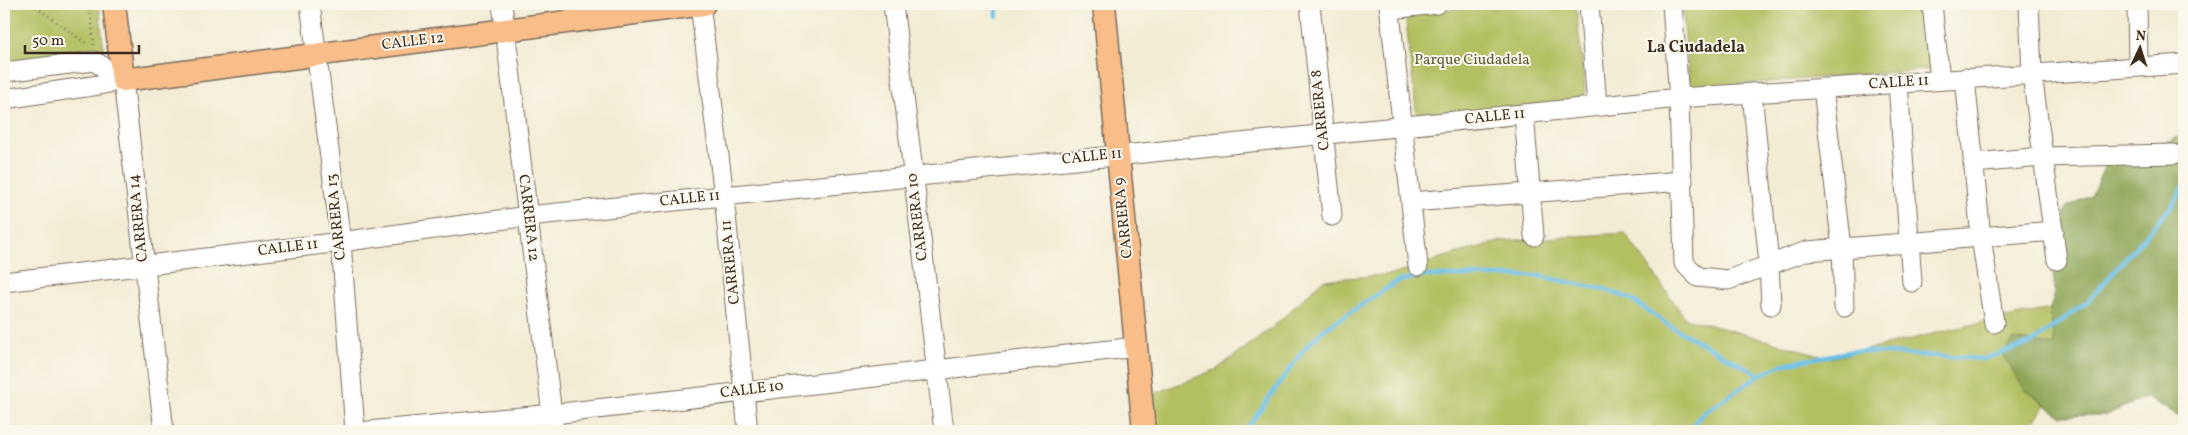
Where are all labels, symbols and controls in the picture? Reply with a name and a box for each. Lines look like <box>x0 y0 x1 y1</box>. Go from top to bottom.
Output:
scale bar <box>25 22 139 54</box>
north arrow <box>2116 22 2166 72</box>
text: N <box>2135 27 2147 46</box>
street label: CALLE 12 <box>381 28 445 56</box>
text: 50 m <box>32 31 64 52</box>
district label: La Ciudadela <box>1647 37 1745 59</box>
park label: Parque Ciudadela <box>1414 50 1530 71</box>
street label: CARRERA 8 <box>1306 69 1336 151</box>
street label: CALLE 11 <box>1868 70 1930 96</box>
street label: CALLE 11 <box>1464 103 1526 131</box>
street label: CALLE 11 <box>1061 143 1123 171</box>
street label: CARRERA 10 <box>902 172 934 262</box>
street label: CARRERA 14 <box>124 173 154 263</box>
street label: CARRERA 13 <box>322 173 352 261</box>
street label: CARRERA 12 <box>512 173 544 263</box>
street label: CARRERA 9 <box>1109 176 1139 259</box>
street label: CALLE 11 <box>659 185 721 213</box>
street label: CARRERA 11 <box>716 219 746 305</box>
street label: CALLE 11 <box>257 234 319 262</box>
street label: CALLE 10 <box>719 376 785 404</box>

